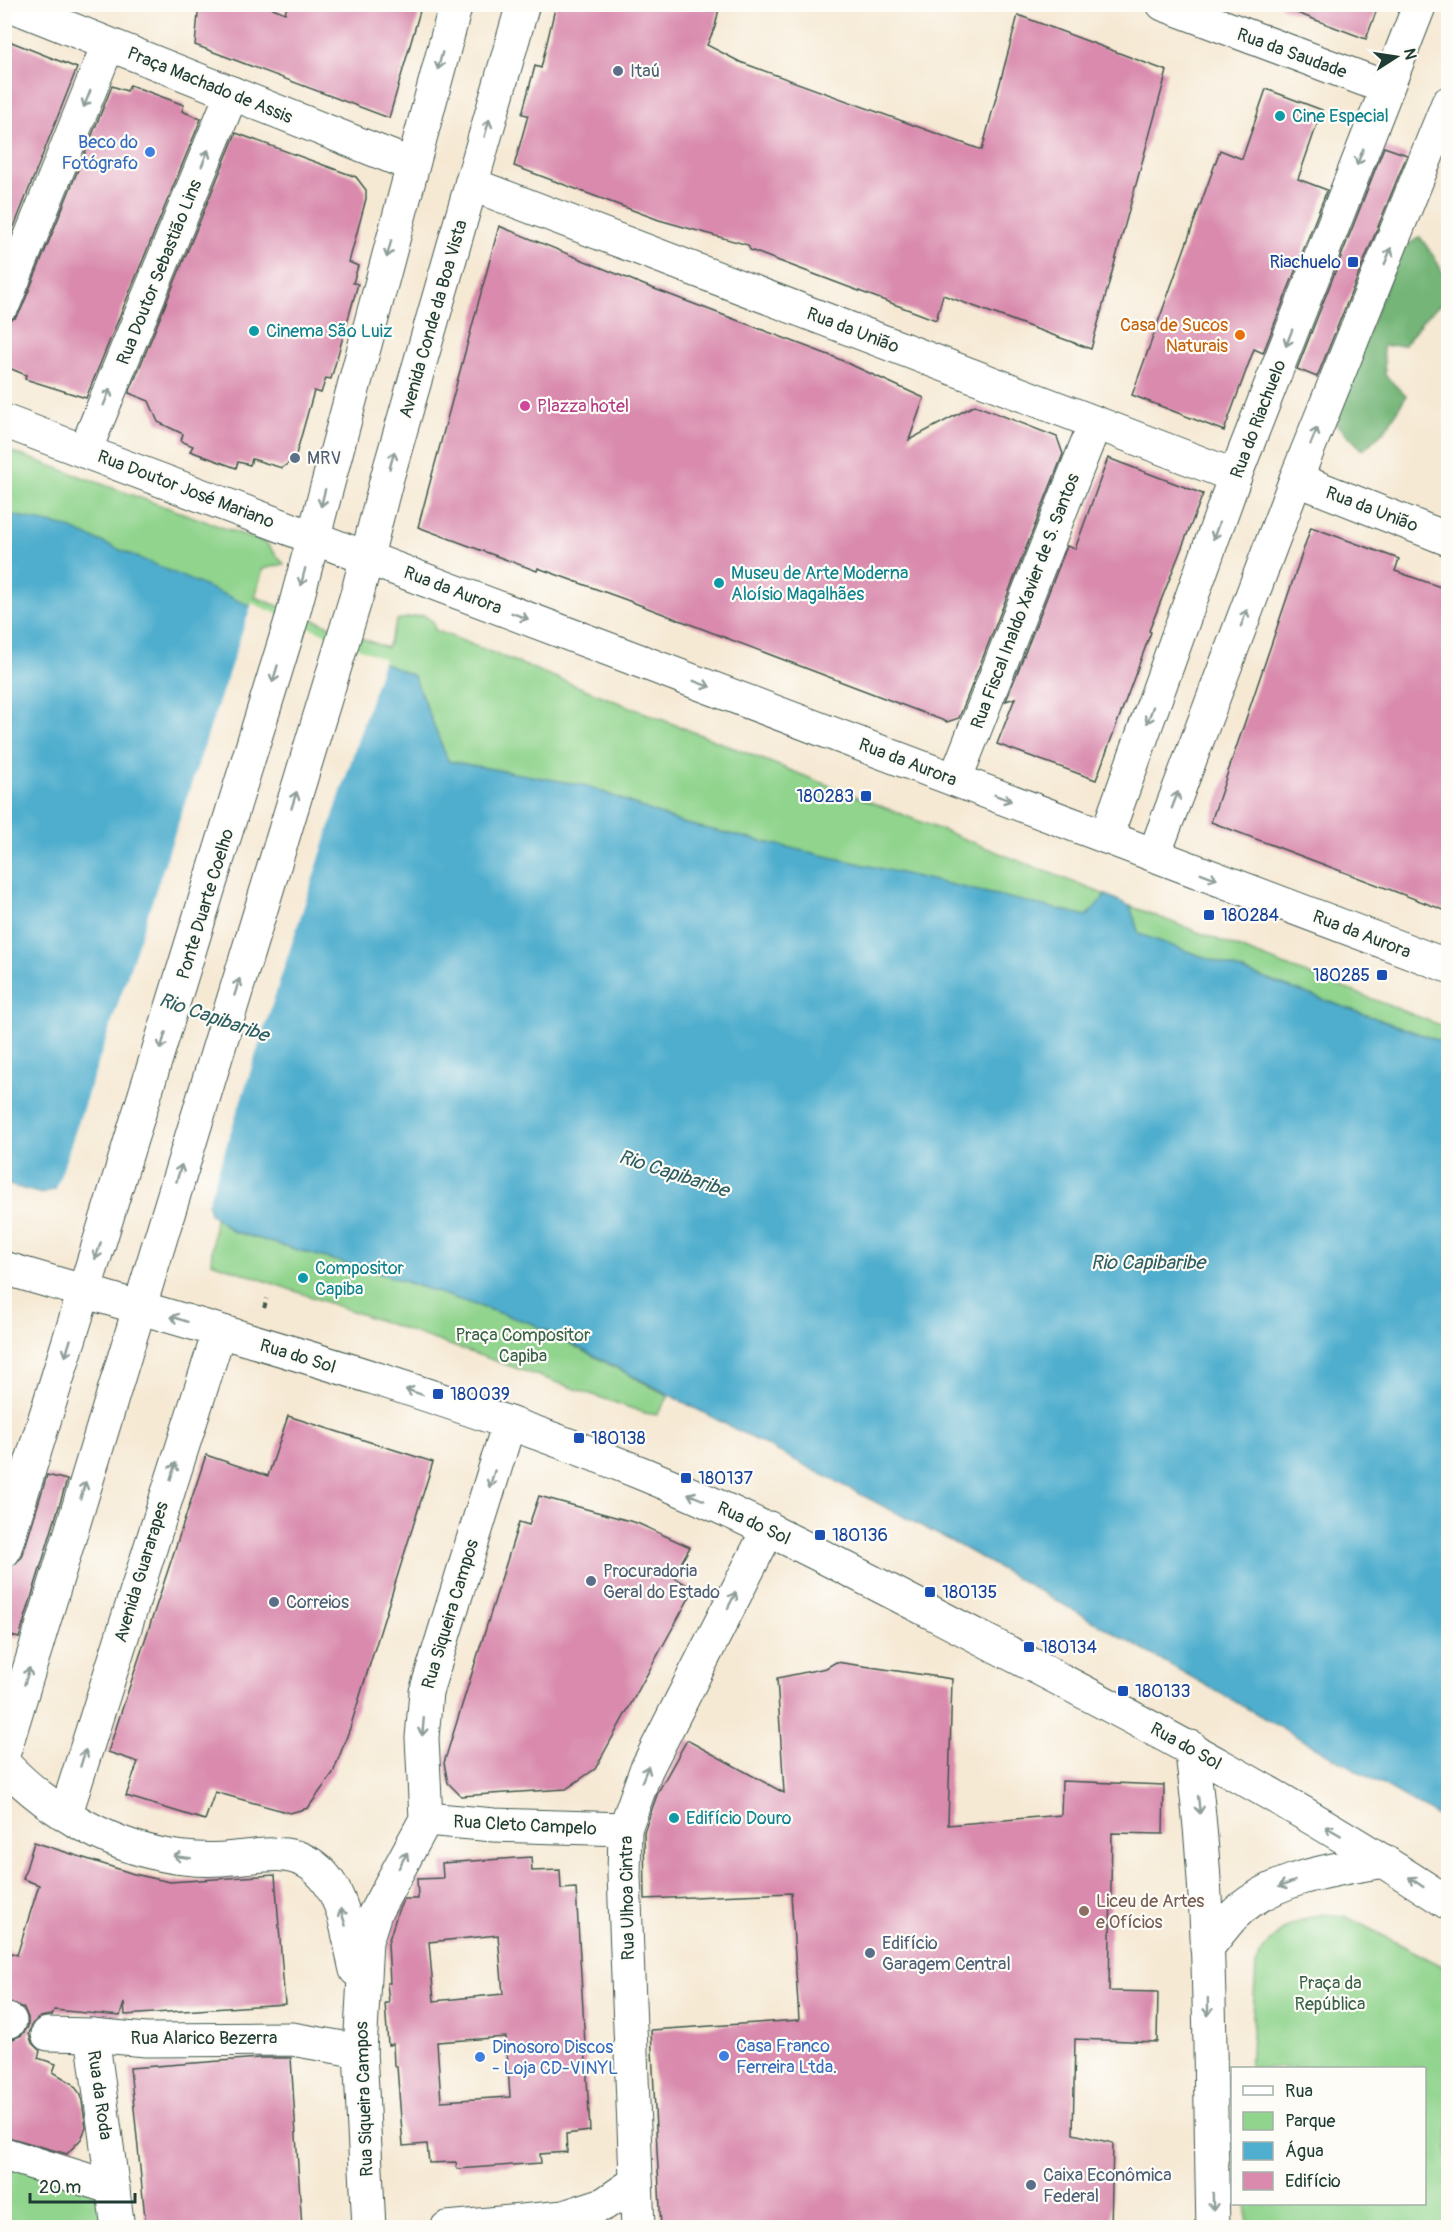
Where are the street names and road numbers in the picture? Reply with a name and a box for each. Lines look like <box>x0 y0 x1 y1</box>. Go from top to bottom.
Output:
street label: Rua da Saudade <box>1234 23 1350 84</box>
street label: Praça Machado de Assis <box>124 42 296 129</box>
street label: Rua Doutor Sebastião Lins <box>112 176 207 368</box>
street label: Avenida Conde da Boa Vista <box>394 217 473 421</box>
street label: Rua da União <box>803 302 903 359</box>
street label: Rua do Riachuelo <box>1225 356 1292 482</box>
street label: Rua Doutor José Mariano <box>94 445 278 534</box>
street label: Rua Fiscal Inaldo Xavier de S. Santos <box>966 470 1085 732</box>
street label: Rua da União <box>1322 481 1422 538</box>
street label: Rua da Aurora <box>400 561 505 620</box>
street label: Rua da Aurora <box>855 733 960 792</box>
street label: Ponte Duarte Coelho <box>172 826 239 982</box>
street label: Rua da Aurora <box>1309 905 1414 964</box>
street label: Rua do Sol <box>257 1334 339 1379</box>
street label: Rua do Sol <box>713 1496 794 1550</box>
street label: Avenida Guararapes <box>109 1499 174 1645</box>
street label: Rua Siqueira Campos <box>417 1536 484 1692</box>
street label: Rua do Sol <box>1146 1717 1226 1775</box>
street label: Rua Cleto Campelo <box>453 1810 598 1841</box>
street label: Rua Ulhoa Cintra <box>615 1836 640 1960</box>
street label: Rua Siqueira Campos <box>350 2021 379 2177</box>
street label: Rua Alarico Bezerra <box>131 2027 277 2050</box>
street label: Rua da Roda <box>82 2049 117 2141</box>

